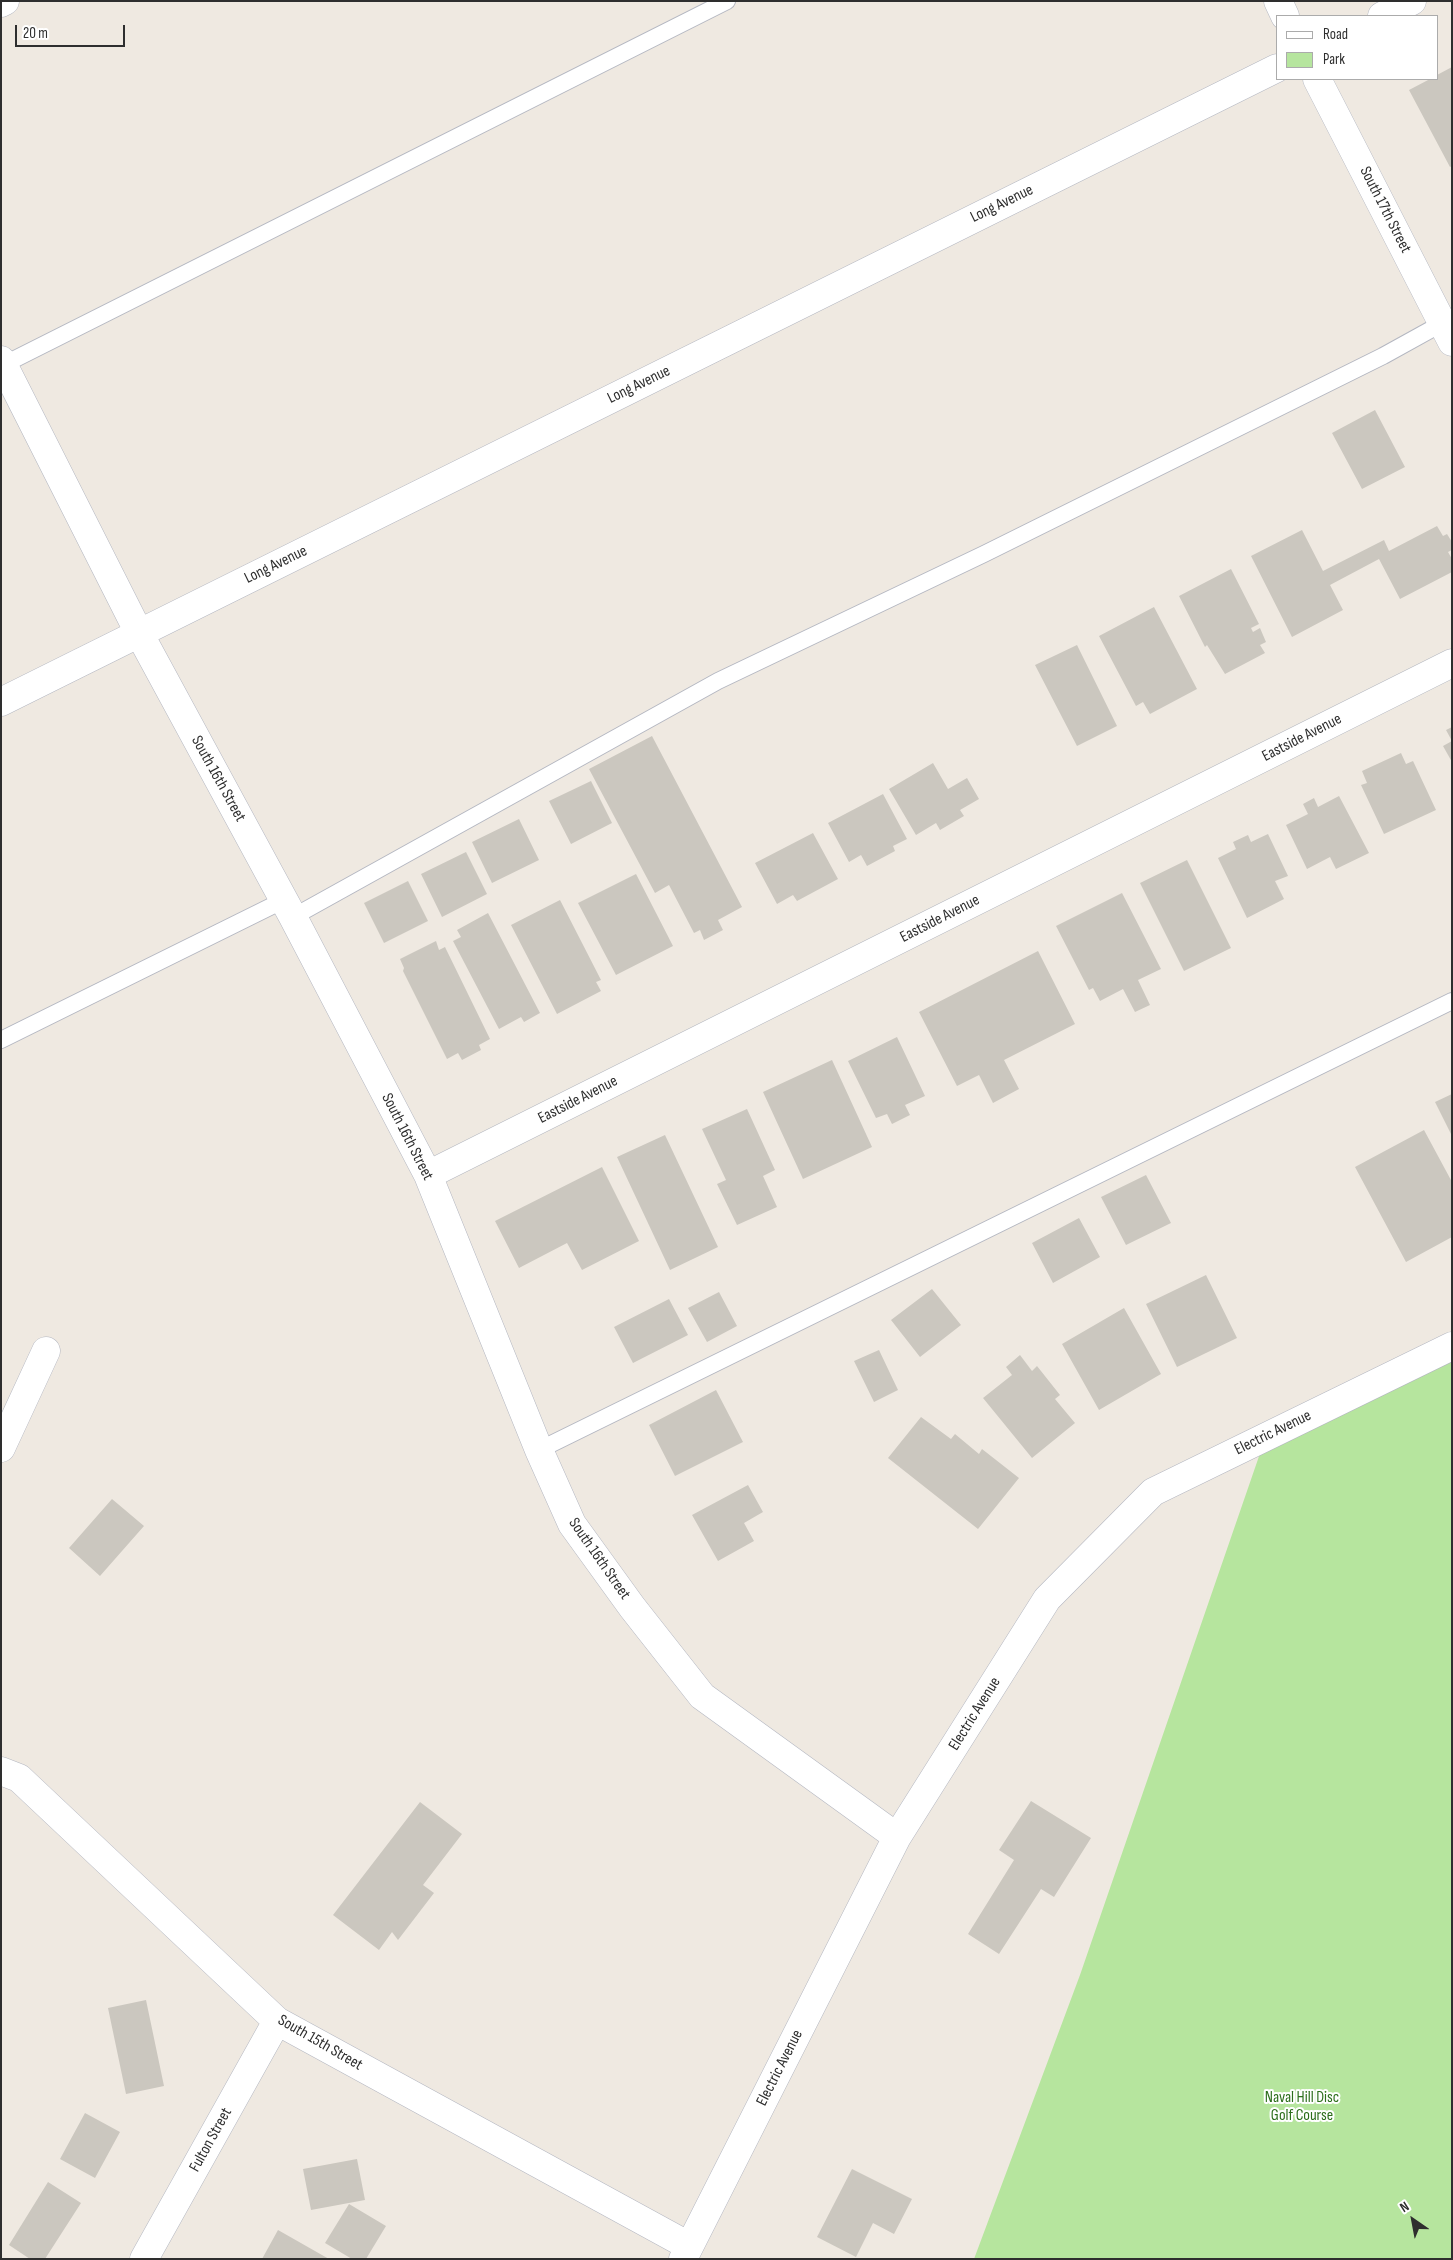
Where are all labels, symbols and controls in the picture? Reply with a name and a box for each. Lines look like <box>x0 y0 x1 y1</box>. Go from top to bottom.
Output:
scale bar <box>18 15 128 47</box>
legend <box>1276 15 1438 80</box>
text: 20 m <box>23 24 48 43</box>
text: Road <box>1323 25 1348 44</box>
text: Park <box>1323 50 1345 69</box>
street label: South 17th Street <box>1355 164 1415 256</box>
street label: Long Avenue <box>968 181 1036 227</box>
street label: Long Avenue <box>605 362 673 408</box>
street label: Long Avenue <box>242 542 310 588</box>
street label: Eastside Avenue <box>1259 710 1345 766</box>
street label: South 16th Street <box>187 733 249 825</box>
street label: Eastside Avenue <box>897 891 983 947</box>
street label: Eastside Avenue <box>535 1072 621 1128</box>
street label: South 16th Street <box>377 1090 437 1184</box>
street label: Electric Avenue <box>1232 1406 1314 1460</box>
street label: South 16th Street <box>564 1515 634 1603</box>
street label: Electric Avenue <box>945 1674 1005 1754</box>
street label: South 15th Street <box>274 2011 366 2075</box>
street label: Electric Avenue <box>753 2027 807 2109</box>
park label: Naval Hill Disc Golf Course <box>1265 2088 1339 2126</box>
street label: Fulton Street <box>186 2105 236 2175</box>
north arrow <box>1388 2195 1438 2245</box>
text: N <box>1397 2198 1412 2216</box>

